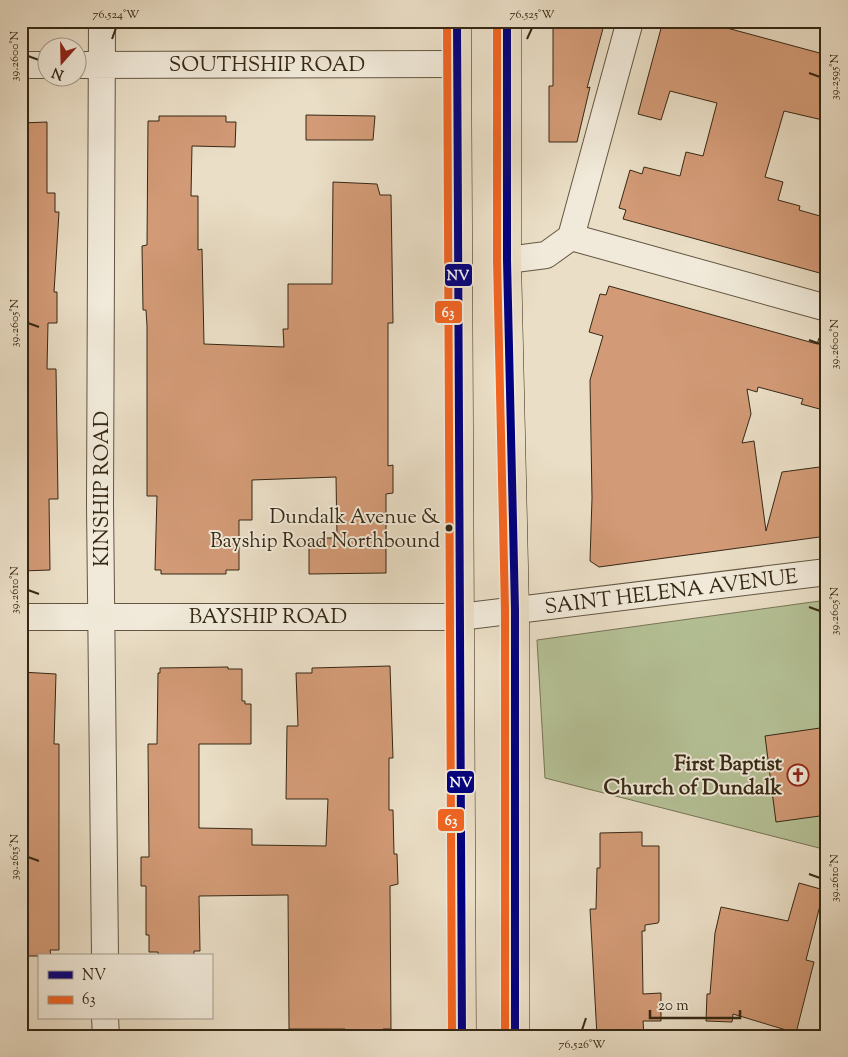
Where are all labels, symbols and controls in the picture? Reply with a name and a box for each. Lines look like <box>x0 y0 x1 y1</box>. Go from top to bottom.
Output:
text: 76.524°W <box>93 6 140 24</box>
text: 76.525°W <box>509 6 555 24</box>
text: 39.2600°N <box>6 30 24 81</box>
north arrow <box>38 38 88 88</box>
street label: SOUTHSHIP ROAD <box>169 51 365 81</box>
text: 39.2595°N <box>826 54 844 100</box>
text: N <box>50 61 67 84</box>
line badge: NV <box>444 263 473 287</box>
text: NV <box>447 267 470 287</box>
text: 39.2605°N <box>6 298 24 347</box>
line badge: 63 <box>434 300 463 324</box>
text: 63 <box>442 304 455 324</box>
text: 39.2600°N <box>826 318 844 369</box>
street label: KINSHIP ROAD <box>88 411 118 567</box>
place label: Dundalk Avenue & Bayship Road Northbound <box>210 504 440 557</box>
marker: Dundalk Avenue & Bayship Road Northbound <box>444 523 454 533</box>
street label: SAINT HELENA AVENUE <box>543 563 800 623</box>
text: 39.2610°N <box>6 566 24 614</box>
text: 39.2605°N <box>826 586 844 635</box>
street label: BAYSHIP ROAD <box>189 603 347 633</box>
place label: First Baptist Church of Dundalk <box>604 750 783 804</box>
church icon: First Baptist Church of Dundalk <box>786 763 810 787</box>
line badge: NV <box>446 770 475 794</box>
text: NV <box>450 774 473 794</box>
line badge: 63 <box>437 808 465 832</box>
text: 63 <box>445 812 458 832</box>
text: 39.2615°N <box>6 834 24 880</box>
text: 39.2610°N <box>826 854 844 902</box>
legend <box>38 954 212 1020</box>
text: NV <box>82 966 106 987</box>
scale bar <box>650 987 740 1019</box>
text: 63 <box>82 990 96 1011</box>
text: 20 m <box>658 996 689 1017</box>
text: 76.526°W <box>559 1036 606 1054</box>

